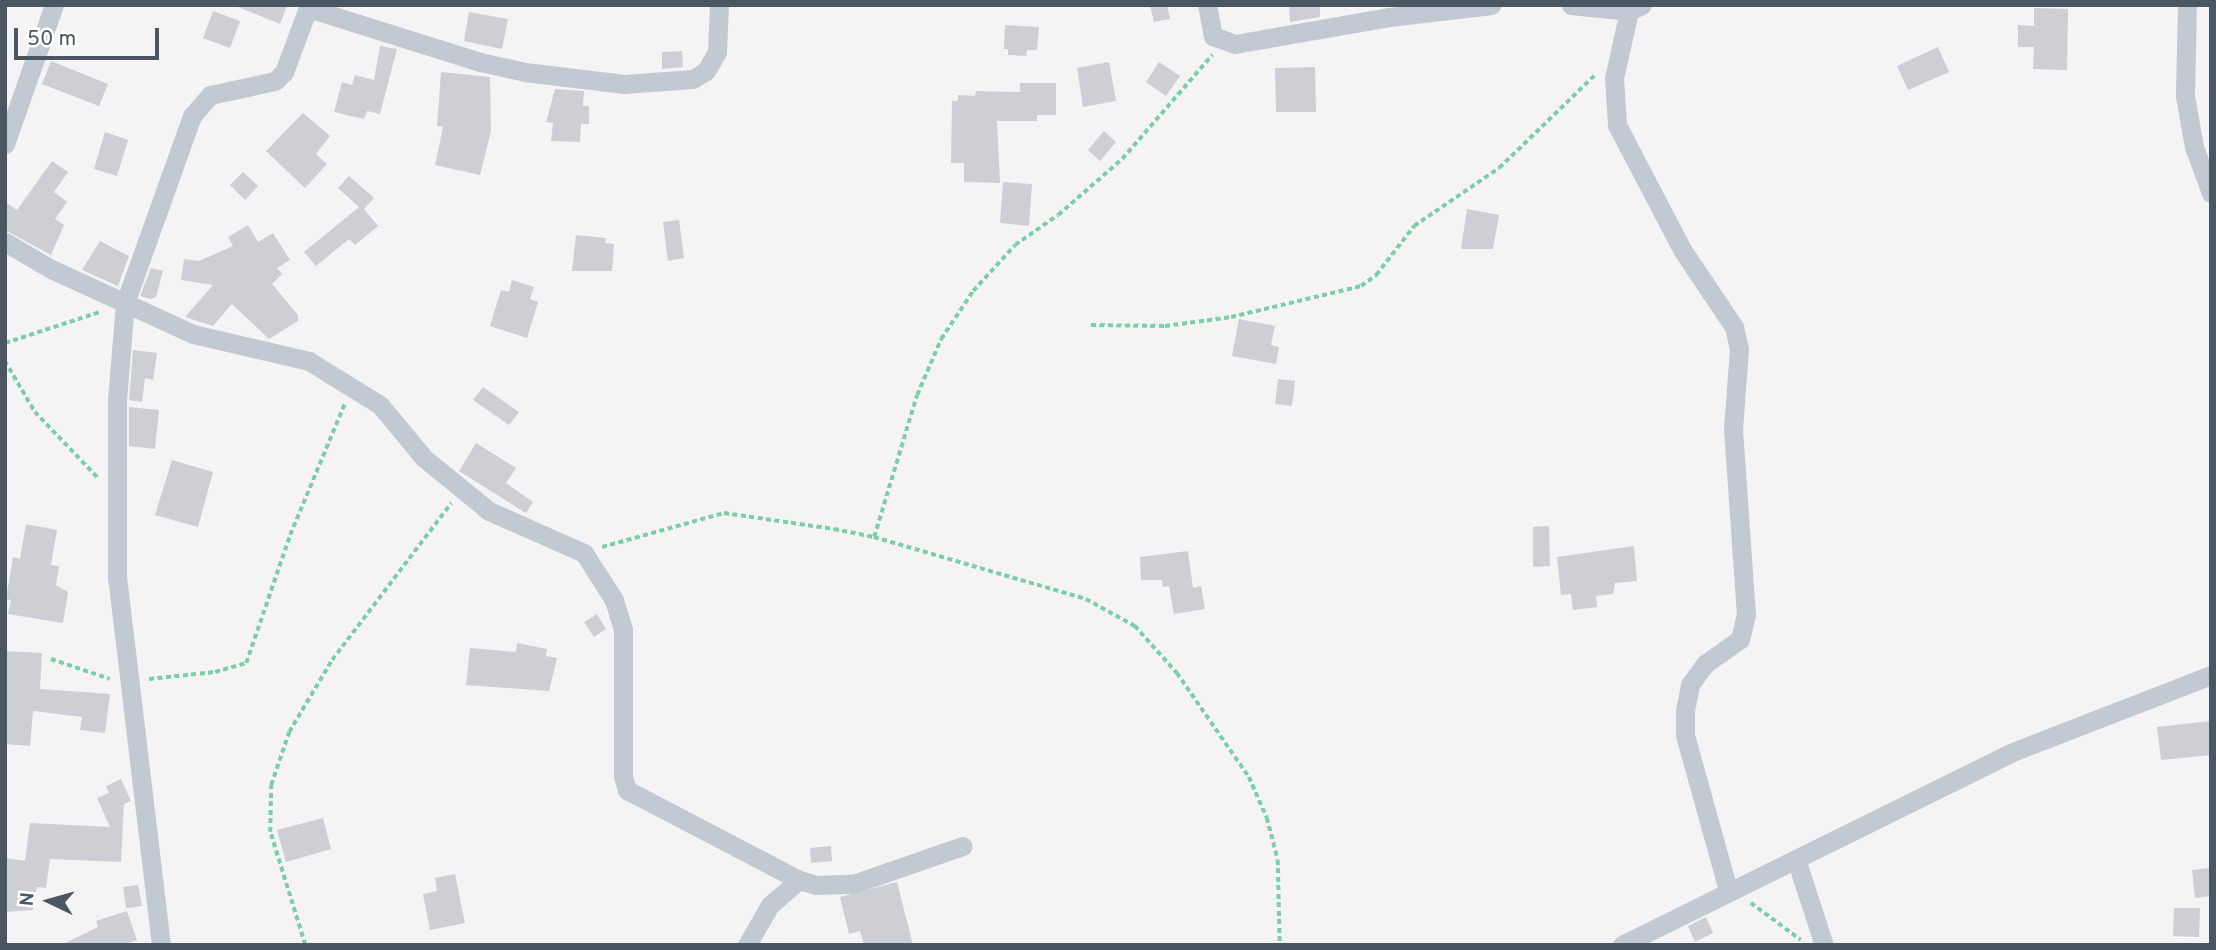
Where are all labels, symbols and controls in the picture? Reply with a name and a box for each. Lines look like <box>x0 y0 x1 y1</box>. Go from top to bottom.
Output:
scale bar <box>18 14 163 58</box>
text: 50 m <box>27 26 76 53</box>
north arrow <box>14 866 84 936</box>
text: N <box>16 891 41 907</box>

